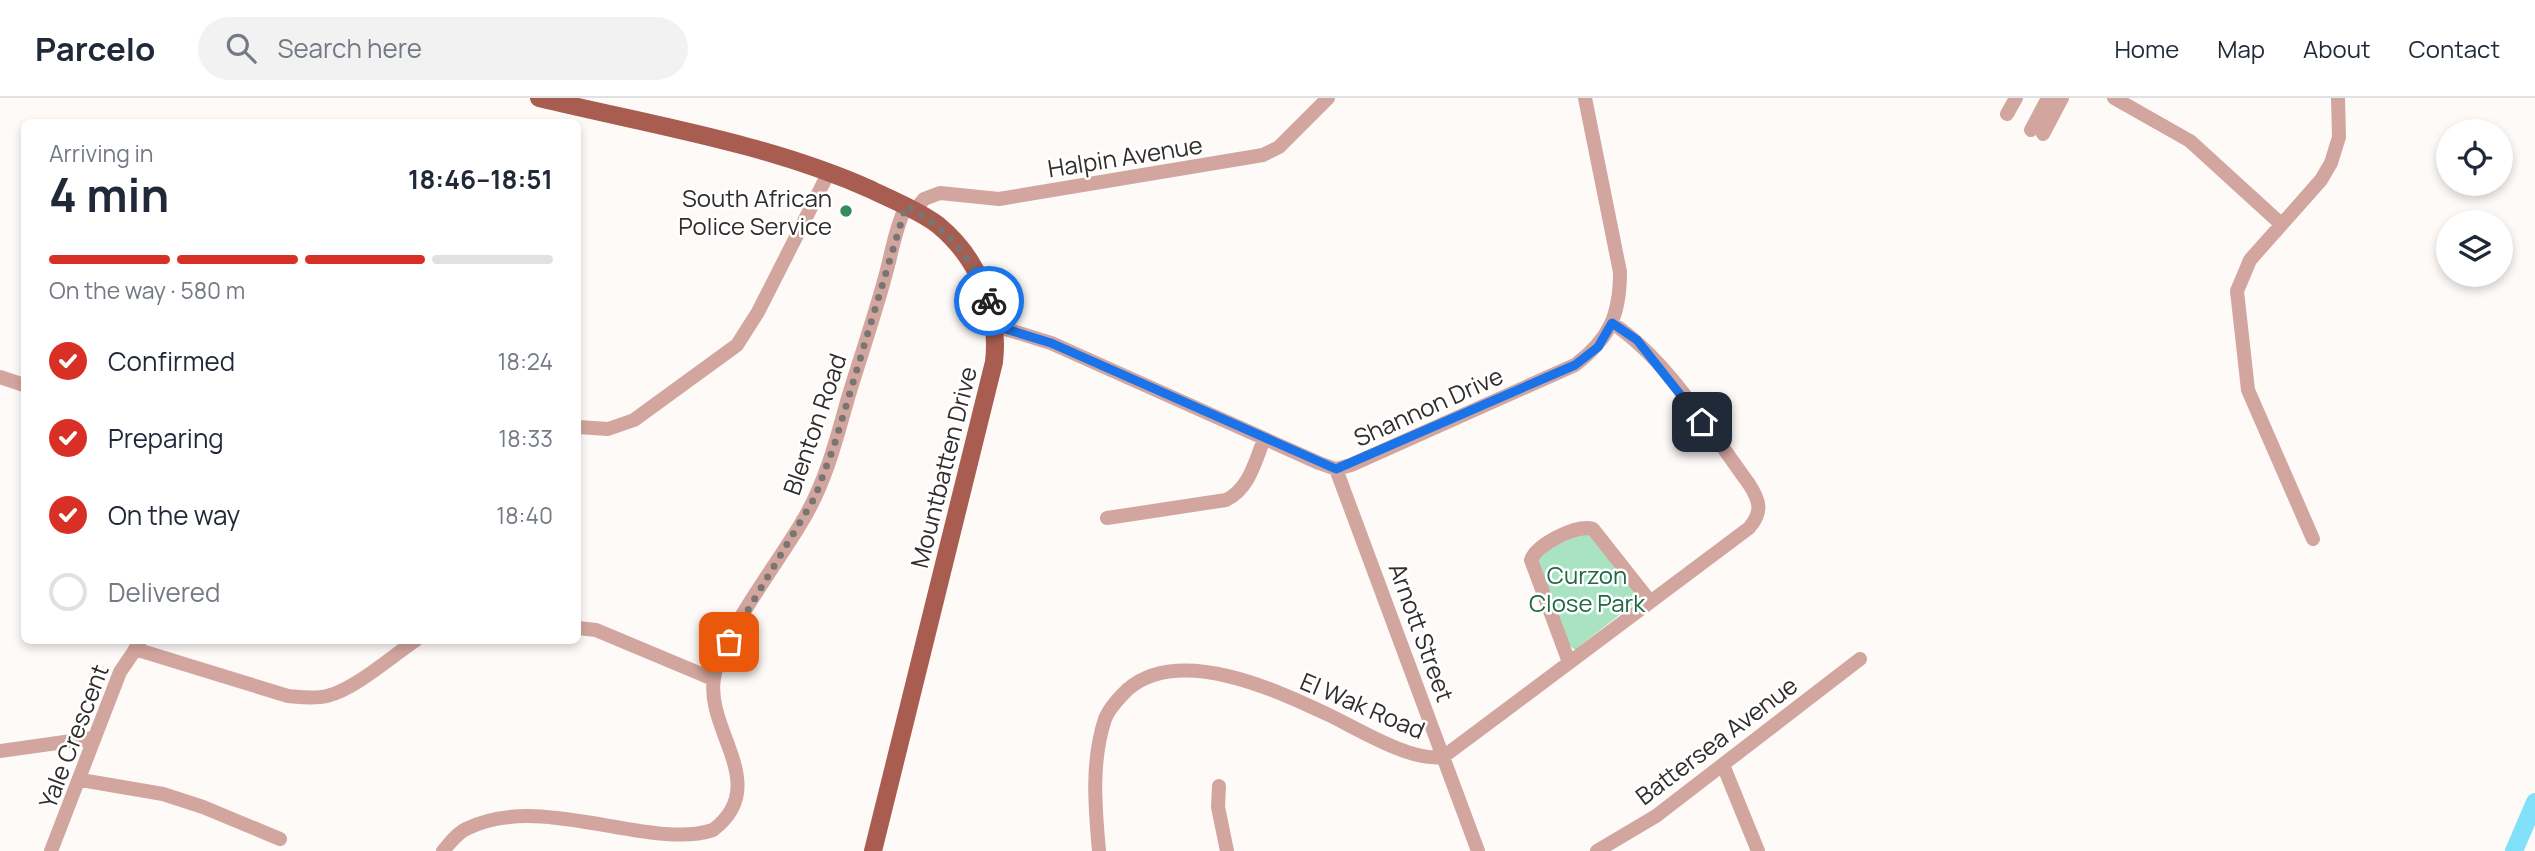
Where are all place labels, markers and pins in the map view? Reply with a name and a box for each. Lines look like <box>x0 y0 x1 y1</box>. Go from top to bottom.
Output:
place label: South African Police Service <box>678 181 832 242</box>
marker: South African Police Service <box>838 203 854 219</box>
pin <box>1672 392 1732 452</box>
pin <box>699 612 759 672</box>

